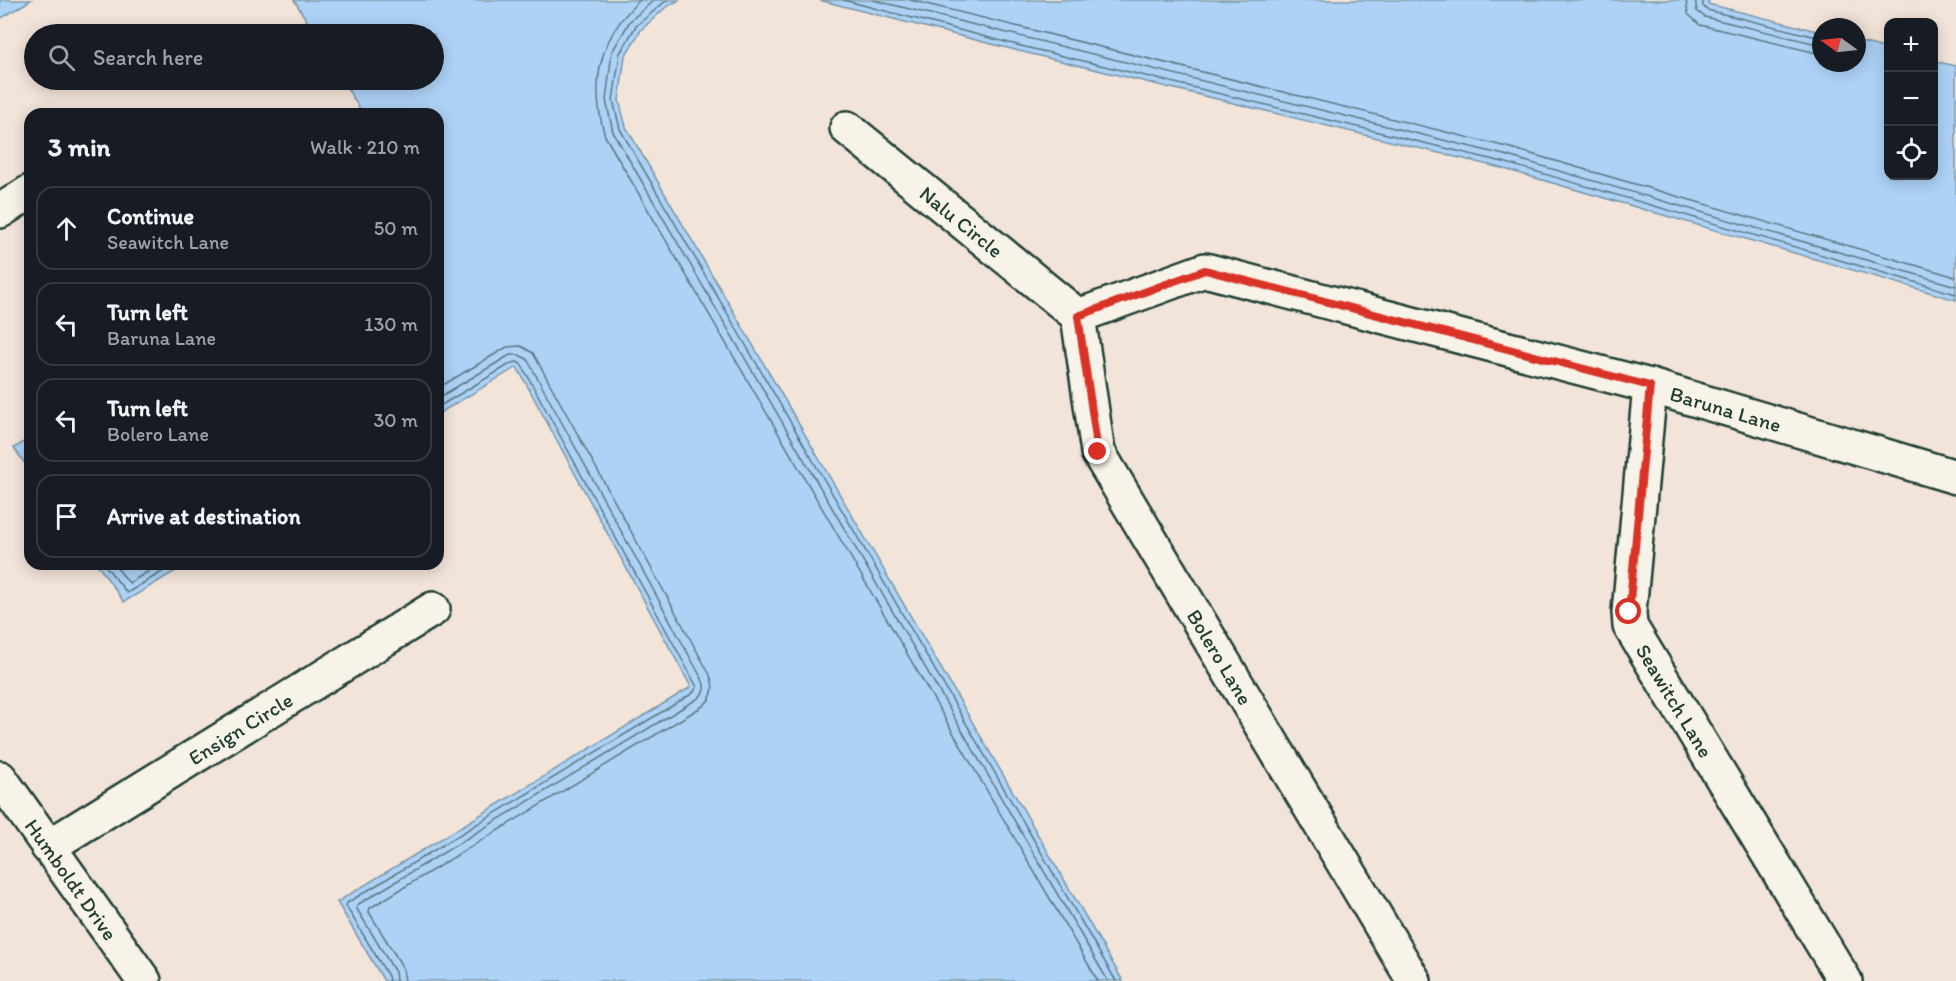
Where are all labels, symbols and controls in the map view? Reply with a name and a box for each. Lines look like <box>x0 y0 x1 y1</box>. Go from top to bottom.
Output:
north arrow <box>1812 18 1866 72</box>
map controls <box>1884 18 1938 180</box>
button: + <box>1884 18 1938 72</box>
search box <box>24 24 444 90</box>
icon: search <box>45 41 78 74</box>
text: Search here <box>93 44 203 71</box>
button: − <box>1884 72 1938 126</box>
button: locate <box>1884 126 1938 180</box>
text: 3 min <box>48 131 110 163</box>
text: Walk · 210 m <box>310 135 420 159</box>
street label: Nalu Circle <box>915 180 1008 263</box>
text: Continue <box>107 203 194 230</box>
icon: ahead <box>50 212 83 245</box>
text: 50 m <box>374 216 418 240</box>
text: Seawitch Lane <box>107 230 229 254</box>
text: Turn left <box>107 299 188 326</box>
icon: left <box>50 308 83 341</box>
text: 130 m <box>364 312 418 336</box>
text: Baruna Lane <box>107 326 216 350</box>
street label: Baruna Lane <box>1667 380 1784 437</box>
text: Turn left <box>107 395 188 422</box>
icon: left <box>50 404 83 437</box>
text: 30 m <box>373 408 418 432</box>
text: Bolero Lane <box>107 422 209 446</box>
route end <box>1084 438 1110 464</box>
icon: arrive <box>50 500 83 533</box>
text: Arrive at destination <box>107 503 301 530</box>
route start <box>1615 598 1641 624</box>
street label: Bolero Lane <box>1182 604 1259 709</box>
street label: Seawitch Lane <box>1631 639 1719 762</box>
street label: Ensign Circle <box>183 686 297 770</box>
street label: Humboldt Drive <box>20 814 123 945</box>

